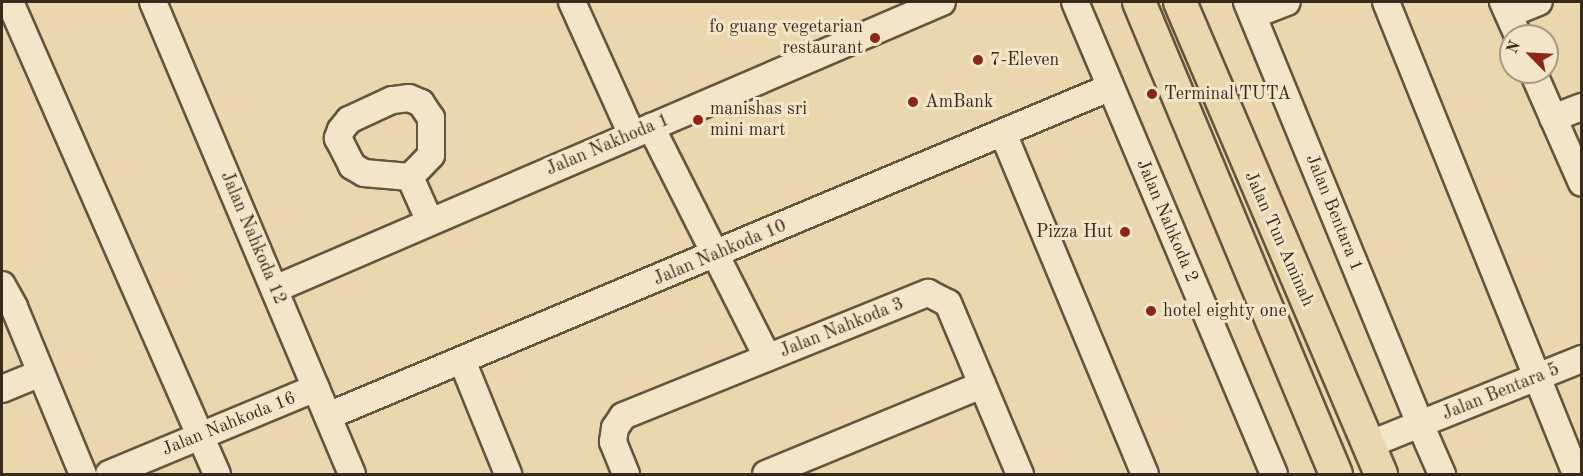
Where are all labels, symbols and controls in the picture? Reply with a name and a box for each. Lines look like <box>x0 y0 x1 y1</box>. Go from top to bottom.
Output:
place label: fo guang vegetarian restaurant <box>709 17 863 60</box>
north arrow <box>1499 24 1559 84</box>
marker: fo guang vegetarian restaurant <box>868 31 882 45</box>
text: N <box>1505 39 1524 56</box>
place label: 7-Eleven <box>990 49 1059 71</box>
marker: 7-Eleven <box>971 53 985 67</box>
place label: Terminal TUTA <box>1164 83 1291 105</box>
marker: Terminal TUTA <box>1145 87 1159 101</box>
place label: AmBank <box>925 91 993 113</box>
marker: AmBank <box>906 95 920 109</box>
place label: manishas sri mini mart <box>710 99 807 142</box>
street label: Jalan Nakhoda 1 <box>543 109 673 181</box>
marker: manishas sri mini mart <box>691 113 705 127</box>
street label: Jalan Bentara 1 <box>1301 151 1367 275</box>
street label: Jalan Nahkoda 2 <box>1131 156 1203 286</box>
street label: Jalan Nahkoda 12 <box>215 168 291 308</box>
street label: Jalan Tun Aminah <box>1240 168 1318 310</box>
street label: Jalan Nahkoda 10 <box>650 215 790 291</box>
place label: Pizza Hut <box>1036 221 1113 243</box>
marker: Pizza Hut <box>1118 225 1132 239</box>
street label: Jalan Nahkoda 3 <box>777 293 907 363</box>
place label: hotel eighty one <box>1163 300 1287 322</box>
marker: hotel eighty one <box>1144 304 1158 318</box>
street label: Jalan Bentara 5 <box>1439 359 1563 425</box>
street label: Jalan Nahkoda 16 <box>159 387 299 461</box>

